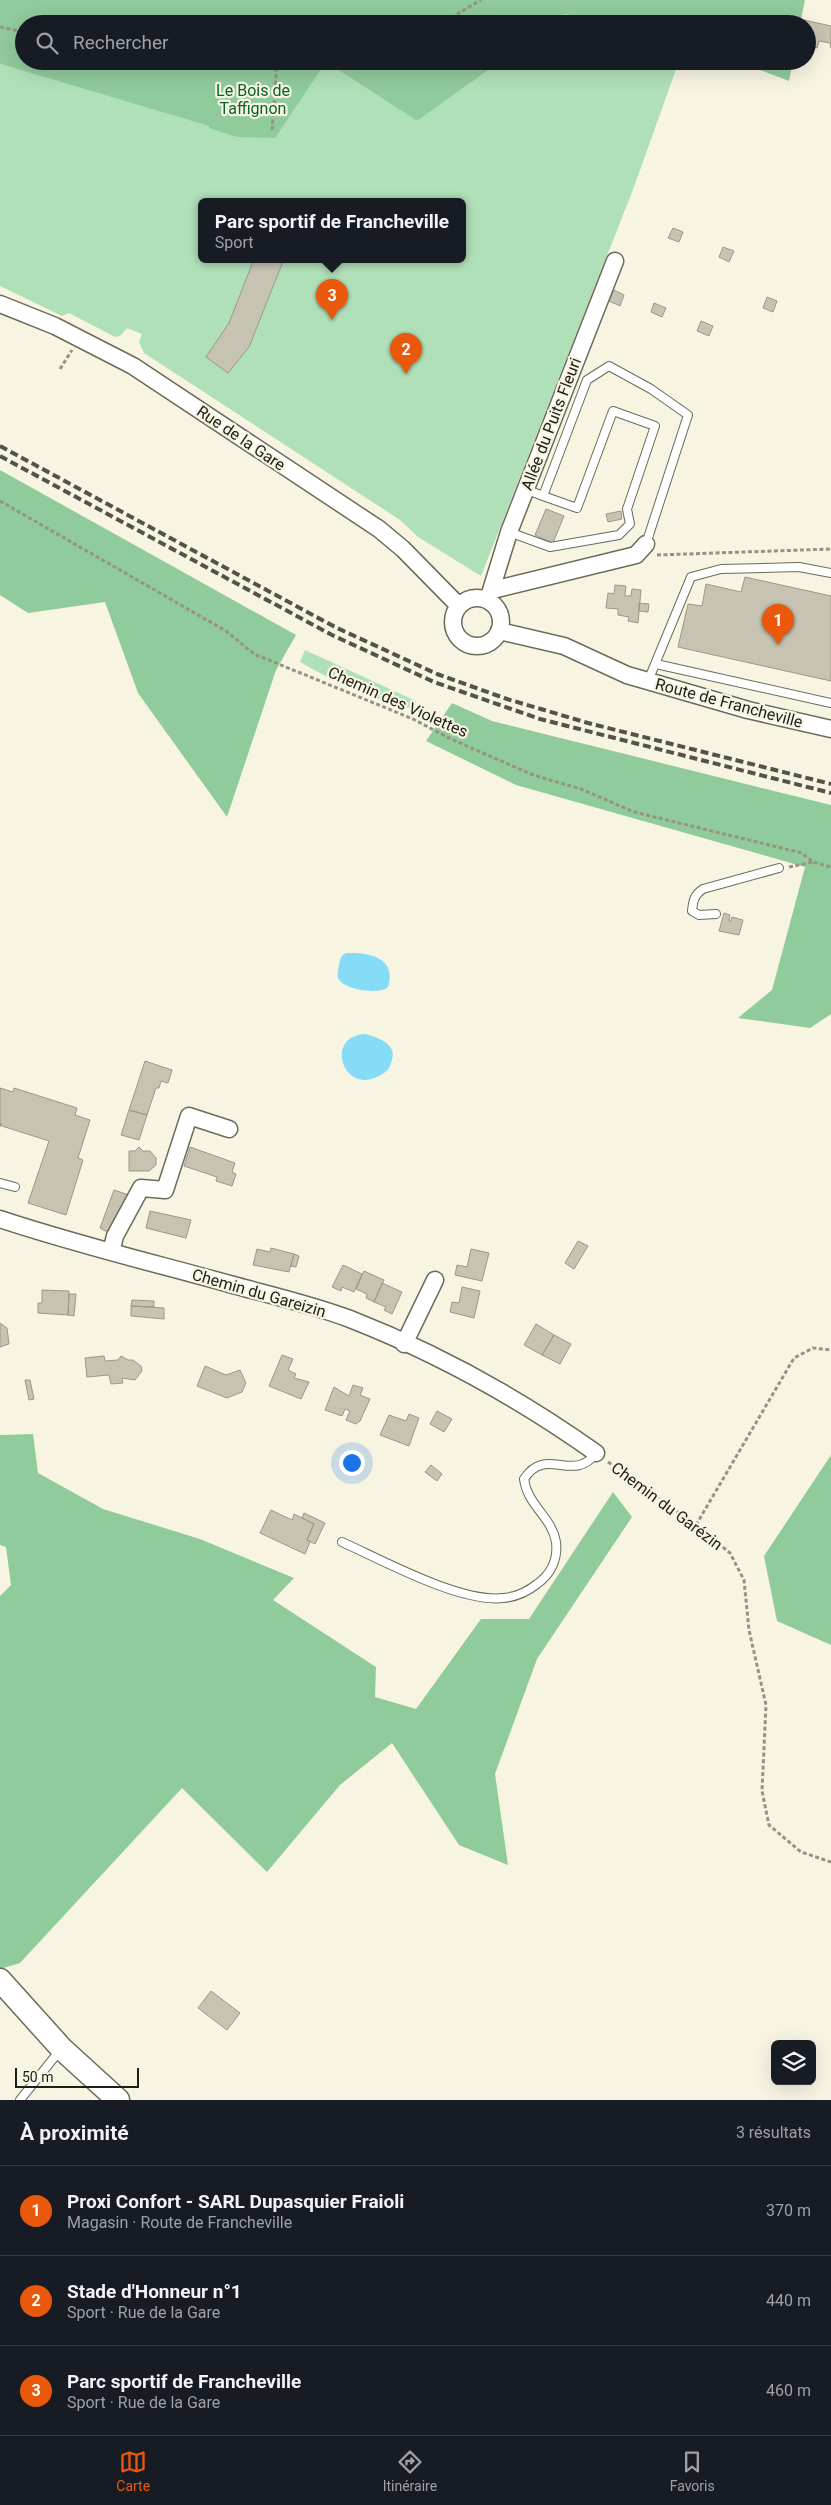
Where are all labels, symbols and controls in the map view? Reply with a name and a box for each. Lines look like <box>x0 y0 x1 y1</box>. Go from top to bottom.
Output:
search box <box>15 15 816 70</box>
icon: search <box>33 29 61 57</box>
text: Rechercher <box>73 31 168 54</box>
park label: Le Bois de Taffignon <box>216 81 290 118</box>
popup <box>198 198 466 263</box>
text: Parc sportif de Francheville <box>215 210 449 233</box>
text: Sport <box>215 233 254 252</box>
pin: 3 <box>316 279 348 320</box>
pin: 2 <box>390 333 422 374</box>
street label: Allée du Puits Fleuri <box>517 355 585 493</box>
street label: Rue de la Gare <box>193 401 289 475</box>
pin: 1 <box>762 604 794 645</box>
street label: Chemin des Violettes <box>325 663 471 741</box>
street label: Route de Francheville <box>653 674 805 732</box>
street label: Chemin du Gareizin <box>190 1265 328 1321</box>
your location <box>339 1450 365 1476</box>
street label: Chemin du Garézin <box>608 1458 726 1554</box>
map controls <box>771 2040 816 2085</box>
button: layers <box>771 2040 816 2085</box>
scale bar <box>15 2065 139 2088</box>
text: 50 m <box>22 2069 54 2085</box>
text: À proximité <box>20 2121 129 2145</box>
text: 3 résultats <box>736 2123 811 2142</box>
text: Proxi Confort - SARL Dupasquier Fraioli <box>67 2190 404 2213</box>
text: 1 <box>31 2201 41 2220</box>
text: 370 m <box>766 2201 811 2220</box>
text: Magasin · Route de Francheville <box>67 2213 292 2232</box>
text: Stade d'Honneur n°1 <box>67 2280 242 2303</box>
text: 2 <box>31 2291 41 2310</box>
text: 440 m <box>766 2291 811 2310</box>
text: Sport · Rue de la Gare <box>67 2303 220 2322</box>
text: Parc sportif de Francheville <box>67 2370 301 2393</box>
text: 3 <box>31 2381 41 2400</box>
text: 460 m <box>766 2381 811 2400</box>
text: Sport · Rue de la Gare <box>67 2393 220 2412</box>
tab: Carte <box>116 2448 150 2494</box>
tab: Itinéraire <box>383 2448 437 2494</box>
tab: Favoris <box>670 2448 715 2494</box>

